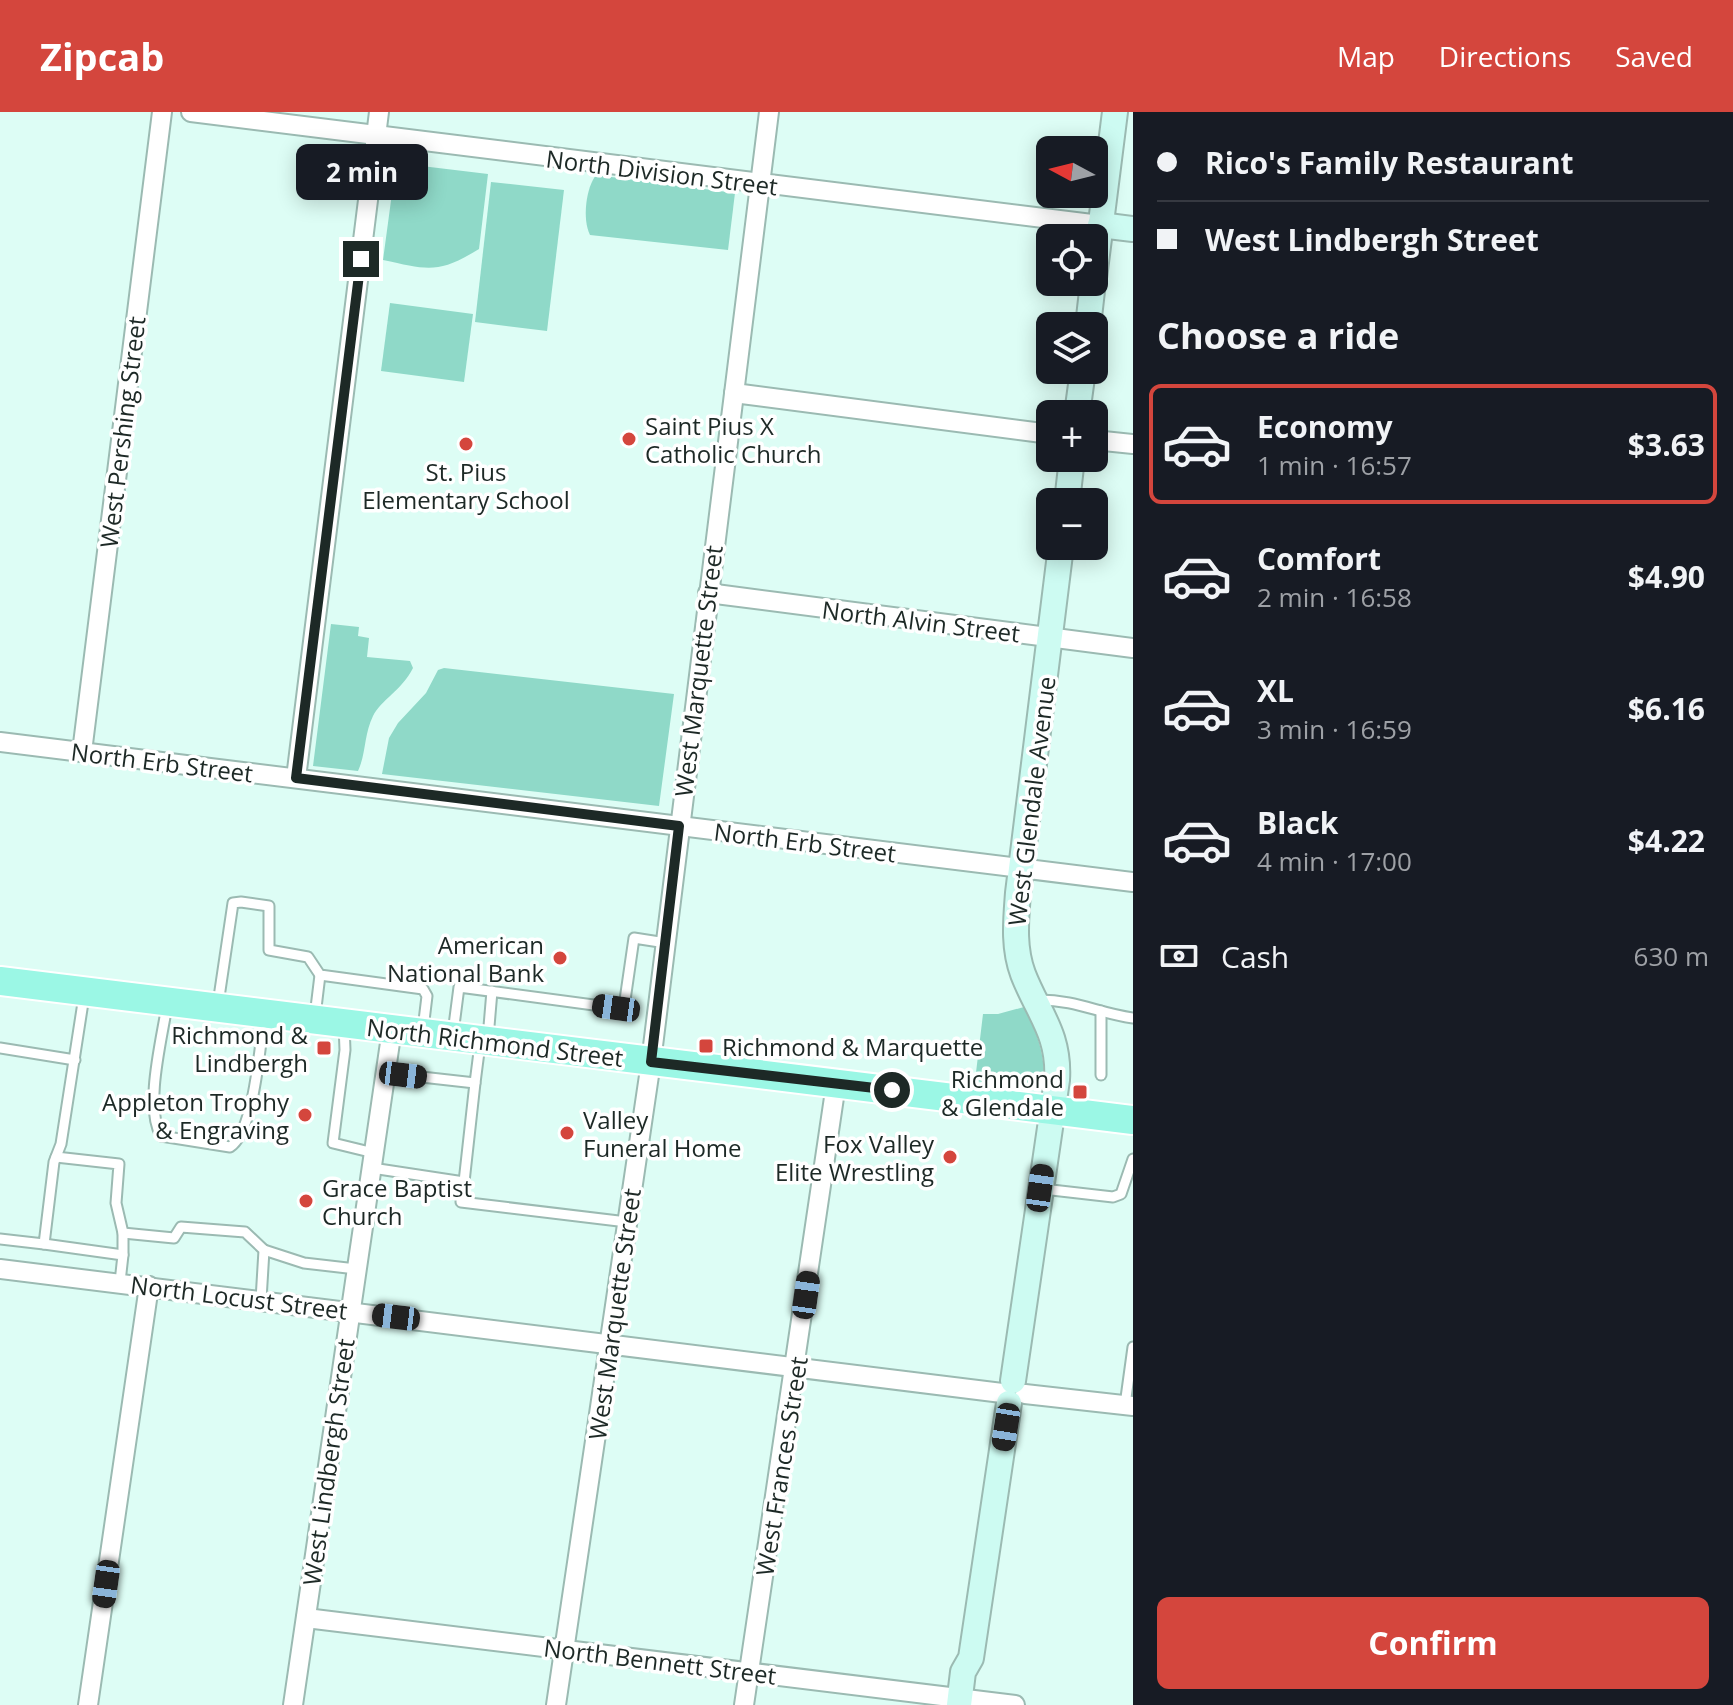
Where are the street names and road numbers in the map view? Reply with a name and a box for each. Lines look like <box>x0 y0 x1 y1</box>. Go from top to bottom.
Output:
street label: North Division Street <box>544 141 780 203</box>
street label: West Pershing Street <box>91 314 153 550</box>
street label: West Marquette Street <box>666 543 730 799</box>
street label: North Alvin Street <box>820 592 1022 650</box>
street label: West Glendale Avenue <box>999 674 1063 928</box>
street label: North Erb Street <box>69 734 255 790</box>
street label: North Erb Street <box>712 814 898 870</box>
street label: North Richmond Street <box>365 1010 625 1074</box>
street label: West Marquette Street <box>580 1186 648 1442</box>
street label: North Locust Street <box>129 1267 349 1327</box>
street label: West Lindbergh Street <box>294 1336 362 1588</box>
street label: West Frances Street <box>747 1354 815 1578</box>
street label: North Bennett Street <box>542 1630 778 1692</box>

